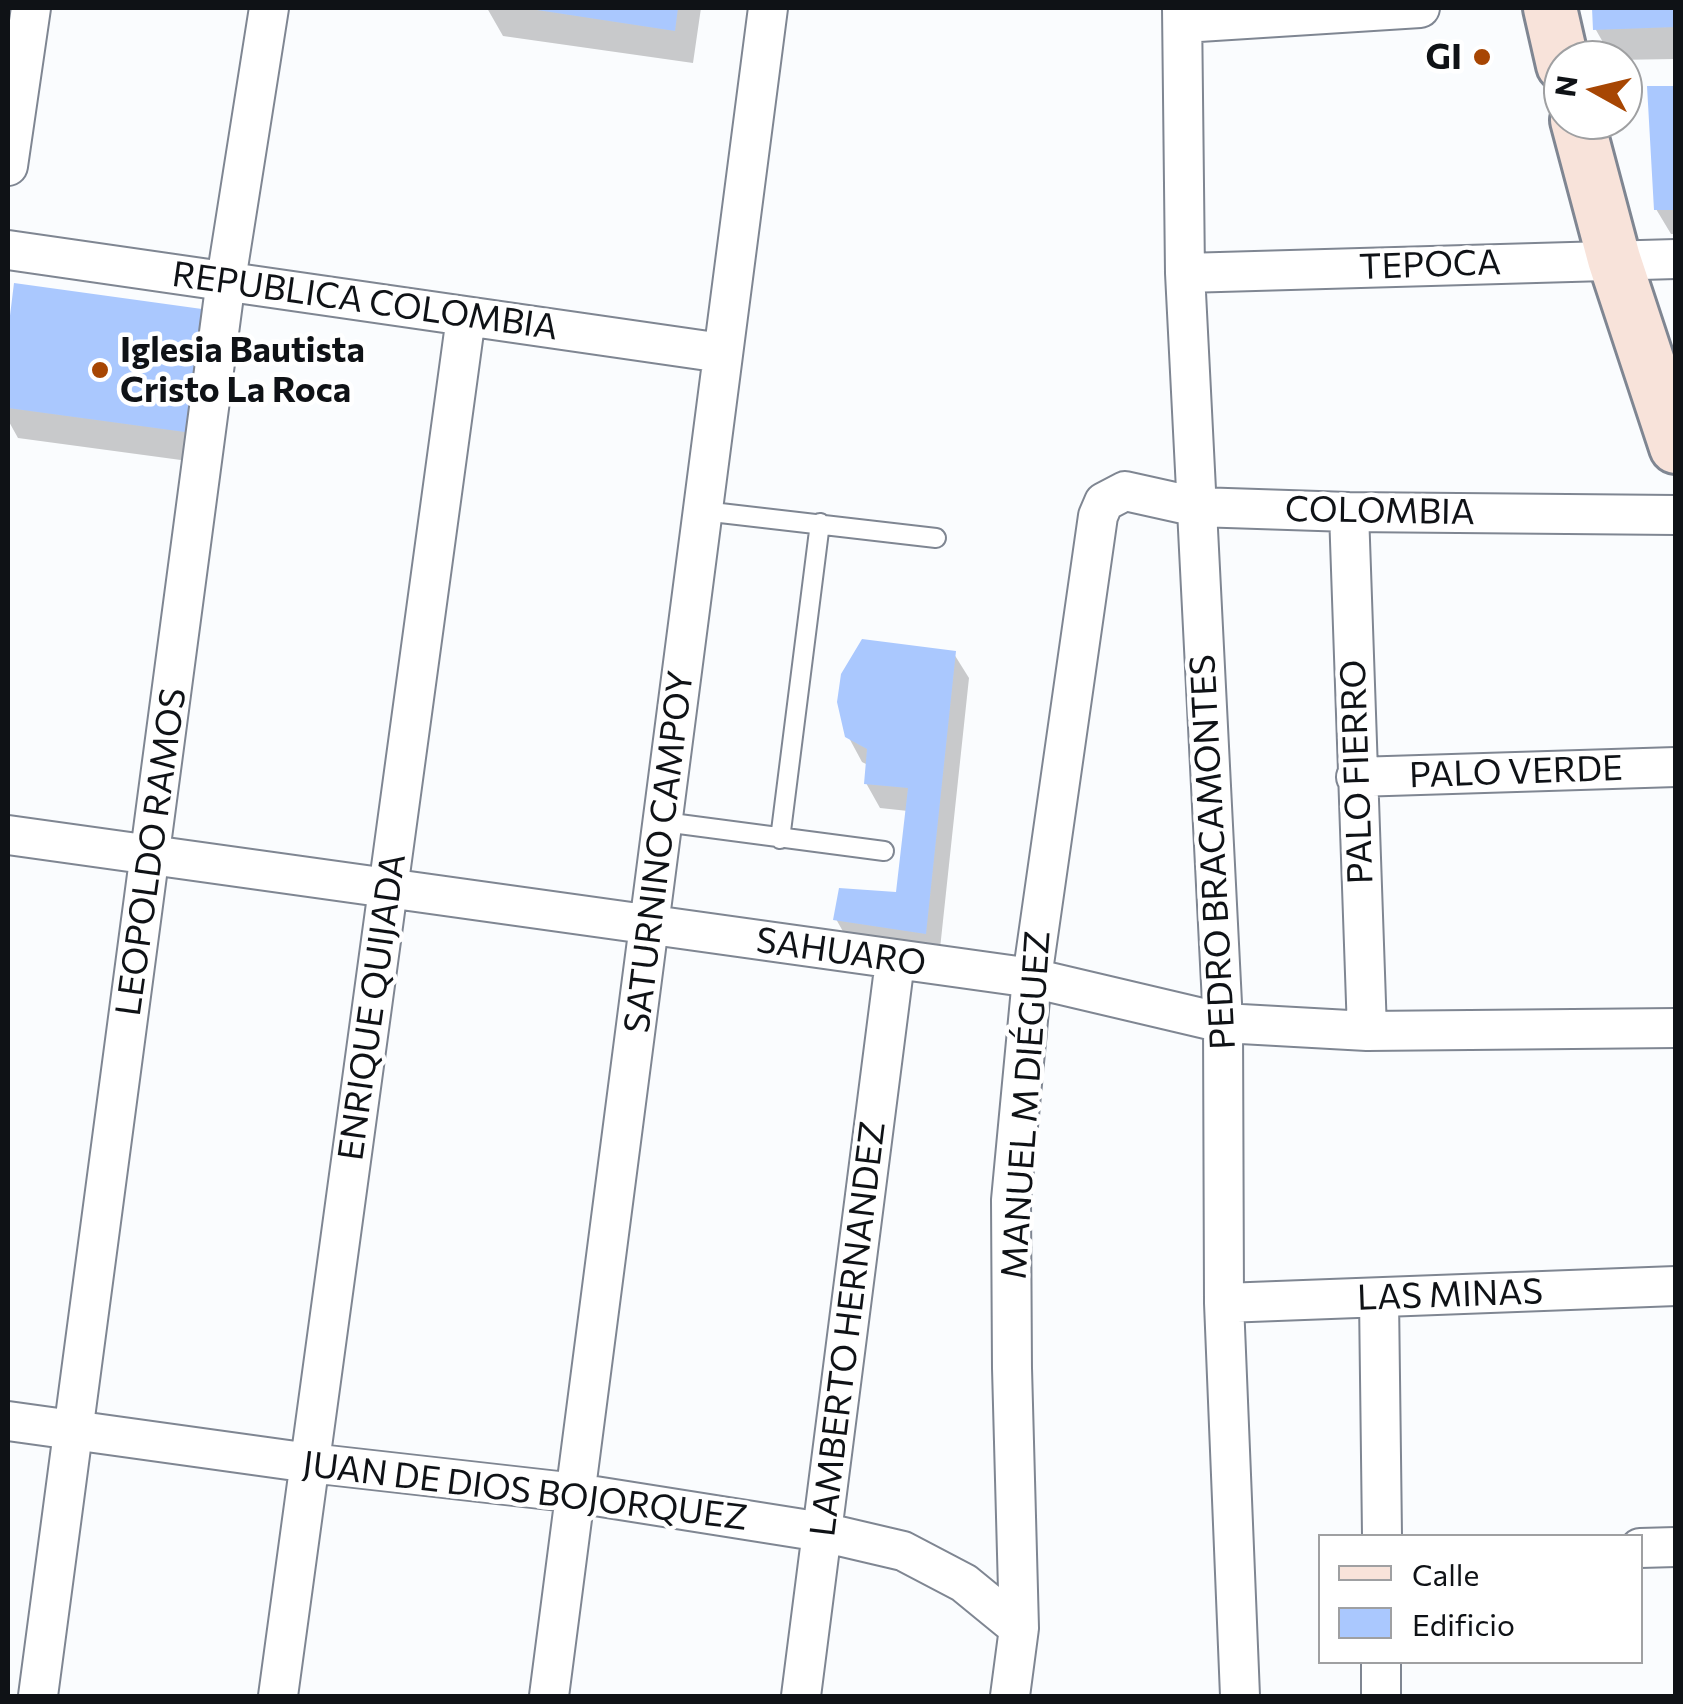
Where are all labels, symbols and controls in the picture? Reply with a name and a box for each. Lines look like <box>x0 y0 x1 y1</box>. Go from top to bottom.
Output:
place label: GI <box>1425 36 1462 78</box>
north arrow <box>1543 40 1643 140</box>
marker: GI <box>1471 46 1493 68</box>
text: N <box>1547 73 1584 99</box>
street label: TEPOCA <box>1358 242 1502 288</box>
street label: REPUBLICA COLOMBIA <box>170 253 560 349</box>
place label: Iglesia Bautista Cristo La Roca <box>120 329 365 411</box>
marker: Iglesia Bautista Cristo La Roca <box>89 359 111 381</box>
street label: COLOMBIA <box>1285 488 1475 534</box>
street label: PEDRO BRACAMONTES <box>1182 653 1244 1051</box>
street label: PALO FIERRO <box>1332 659 1382 885</box>
street label: SATURNINO CAMPOY <box>616 668 702 1036</box>
street label: LEOPOLDO RAMOS <box>107 685 195 1019</box>
street label: PALO VERDE <box>1408 747 1624 797</box>
street label: ENRIQUE QUIJADA <box>330 851 414 1163</box>
street label: SAHUARO <box>753 919 929 985</box>
street label: MANUEL M DIÉGUEZ <box>993 929 1059 1281</box>
street label: LAMBERTO HERNANDEZ <box>802 1119 894 1539</box>
street label: LAS MINAS <box>1356 1271 1544 1319</box>
street label: JUAN DE DIOS BOJORQUEZ <box>300 1443 750 1539</box>
legend <box>1318 1534 1643 1664</box>
text: Calle <box>1412 1555 1479 1592</box>
text: Edificio <box>1412 1605 1515 1642</box>

